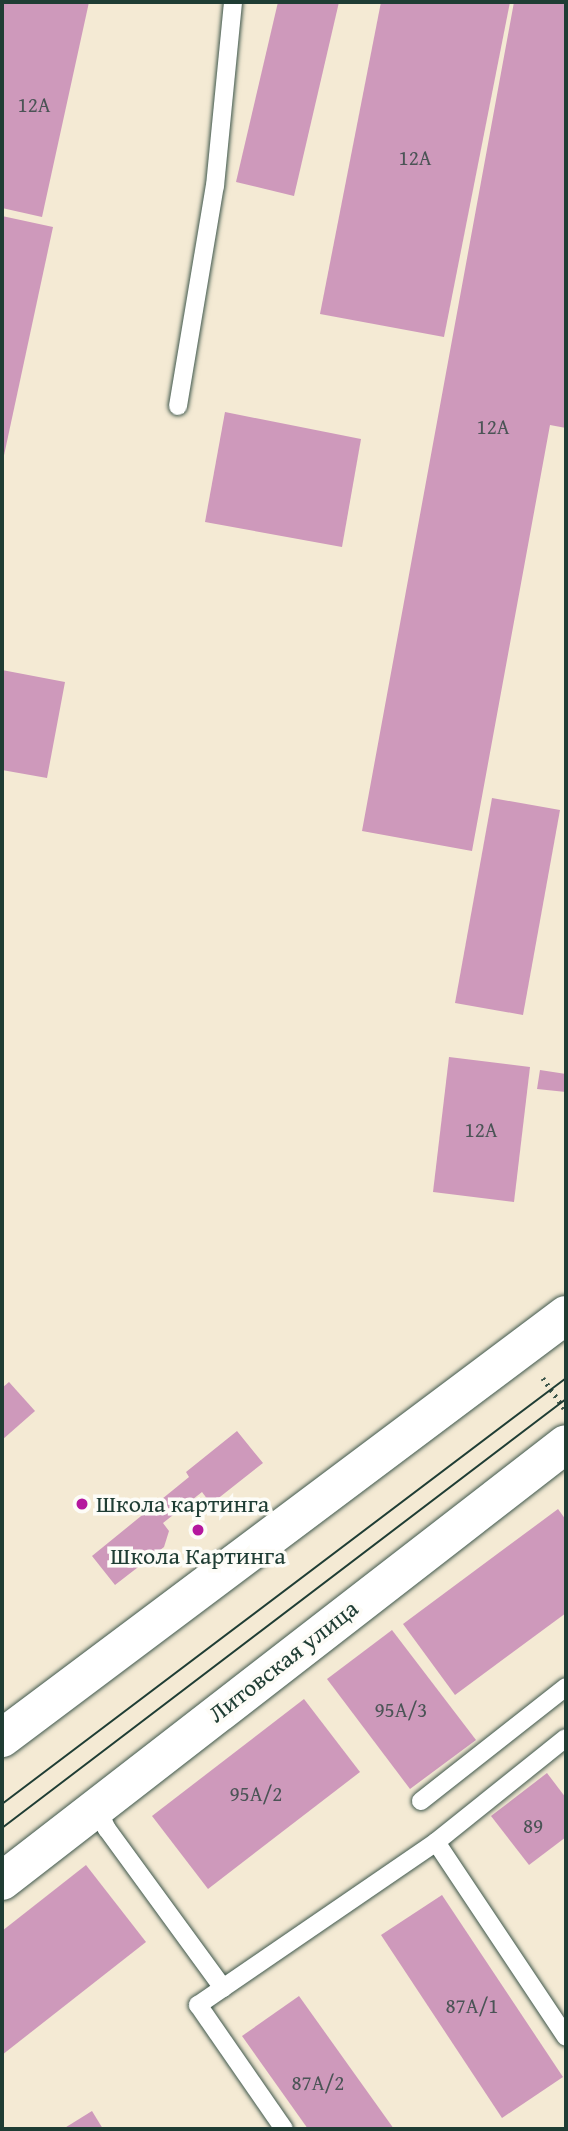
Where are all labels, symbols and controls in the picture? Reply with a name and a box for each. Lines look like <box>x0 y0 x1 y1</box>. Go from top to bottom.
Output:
house number: 12А <box>18 92 50 118</box>
house number: 12А <box>399 145 431 171</box>
house number: 12А <box>477 414 509 440</box>
house number: 12А <box>465 1117 497 1143</box>
place label: Школа картинга <box>96 1490 269 1518</box>
marker: Школа картинга <box>74 1496 90 1512</box>
marker: Школа Картинга <box>190 1522 206 1538</box>
place label: Школа Картинга <box>110 1542 286 1570</box>
street label: Литовская улица <box>202 1594 364 1728</box>
house number: 95А/3 <box>375 1697 427 1723</box>
house number: 95А/2 <box>230 1781 282 1807</box>
house number: 89 <box>523 1813 543 1839</box>
house number: 87А/1 <box>446 1993 498 2019</box>
house number: 87А/2 <box>292 2070 344 2096</box>

